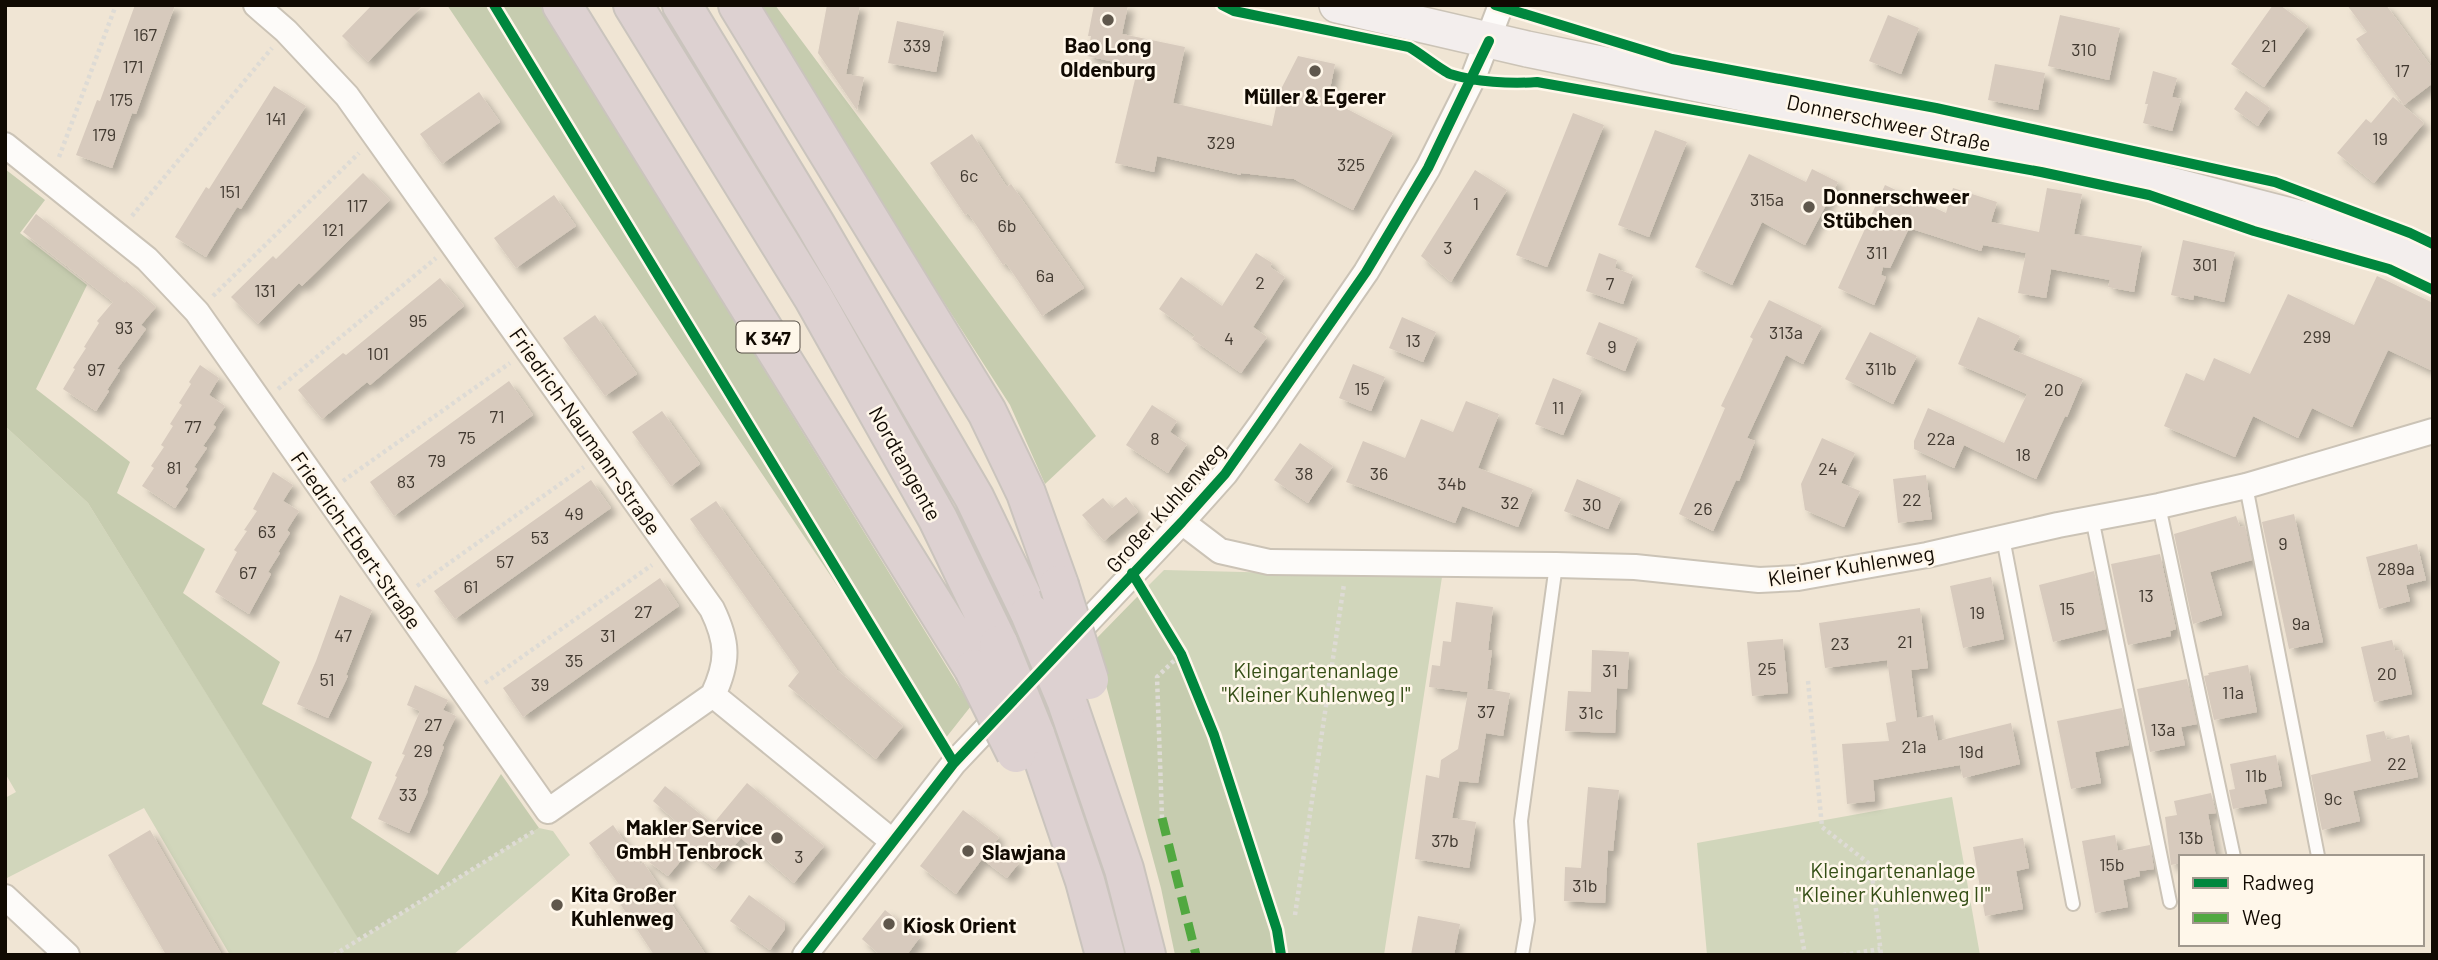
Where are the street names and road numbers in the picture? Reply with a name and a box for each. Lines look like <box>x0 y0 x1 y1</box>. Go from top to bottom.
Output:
street label: Donnerschweer Straße <box>1785 88 1993 156</box>
road number: K 347 <box>736 322 800 352</box>
street label: Friedrich-Naumann-Straße <box>505 323 667 539</box>
street label: Nordtangente <box>864 402 948 524</box>
street label: Großer Kuhlenweg <box>1100 437 1230 577</box>
street label: Friedrich-Ebert-Straße <box>286 447 428 633</box>
street label: Kleiner Kuhlenweg <box>1766 539 1936 591</box>

